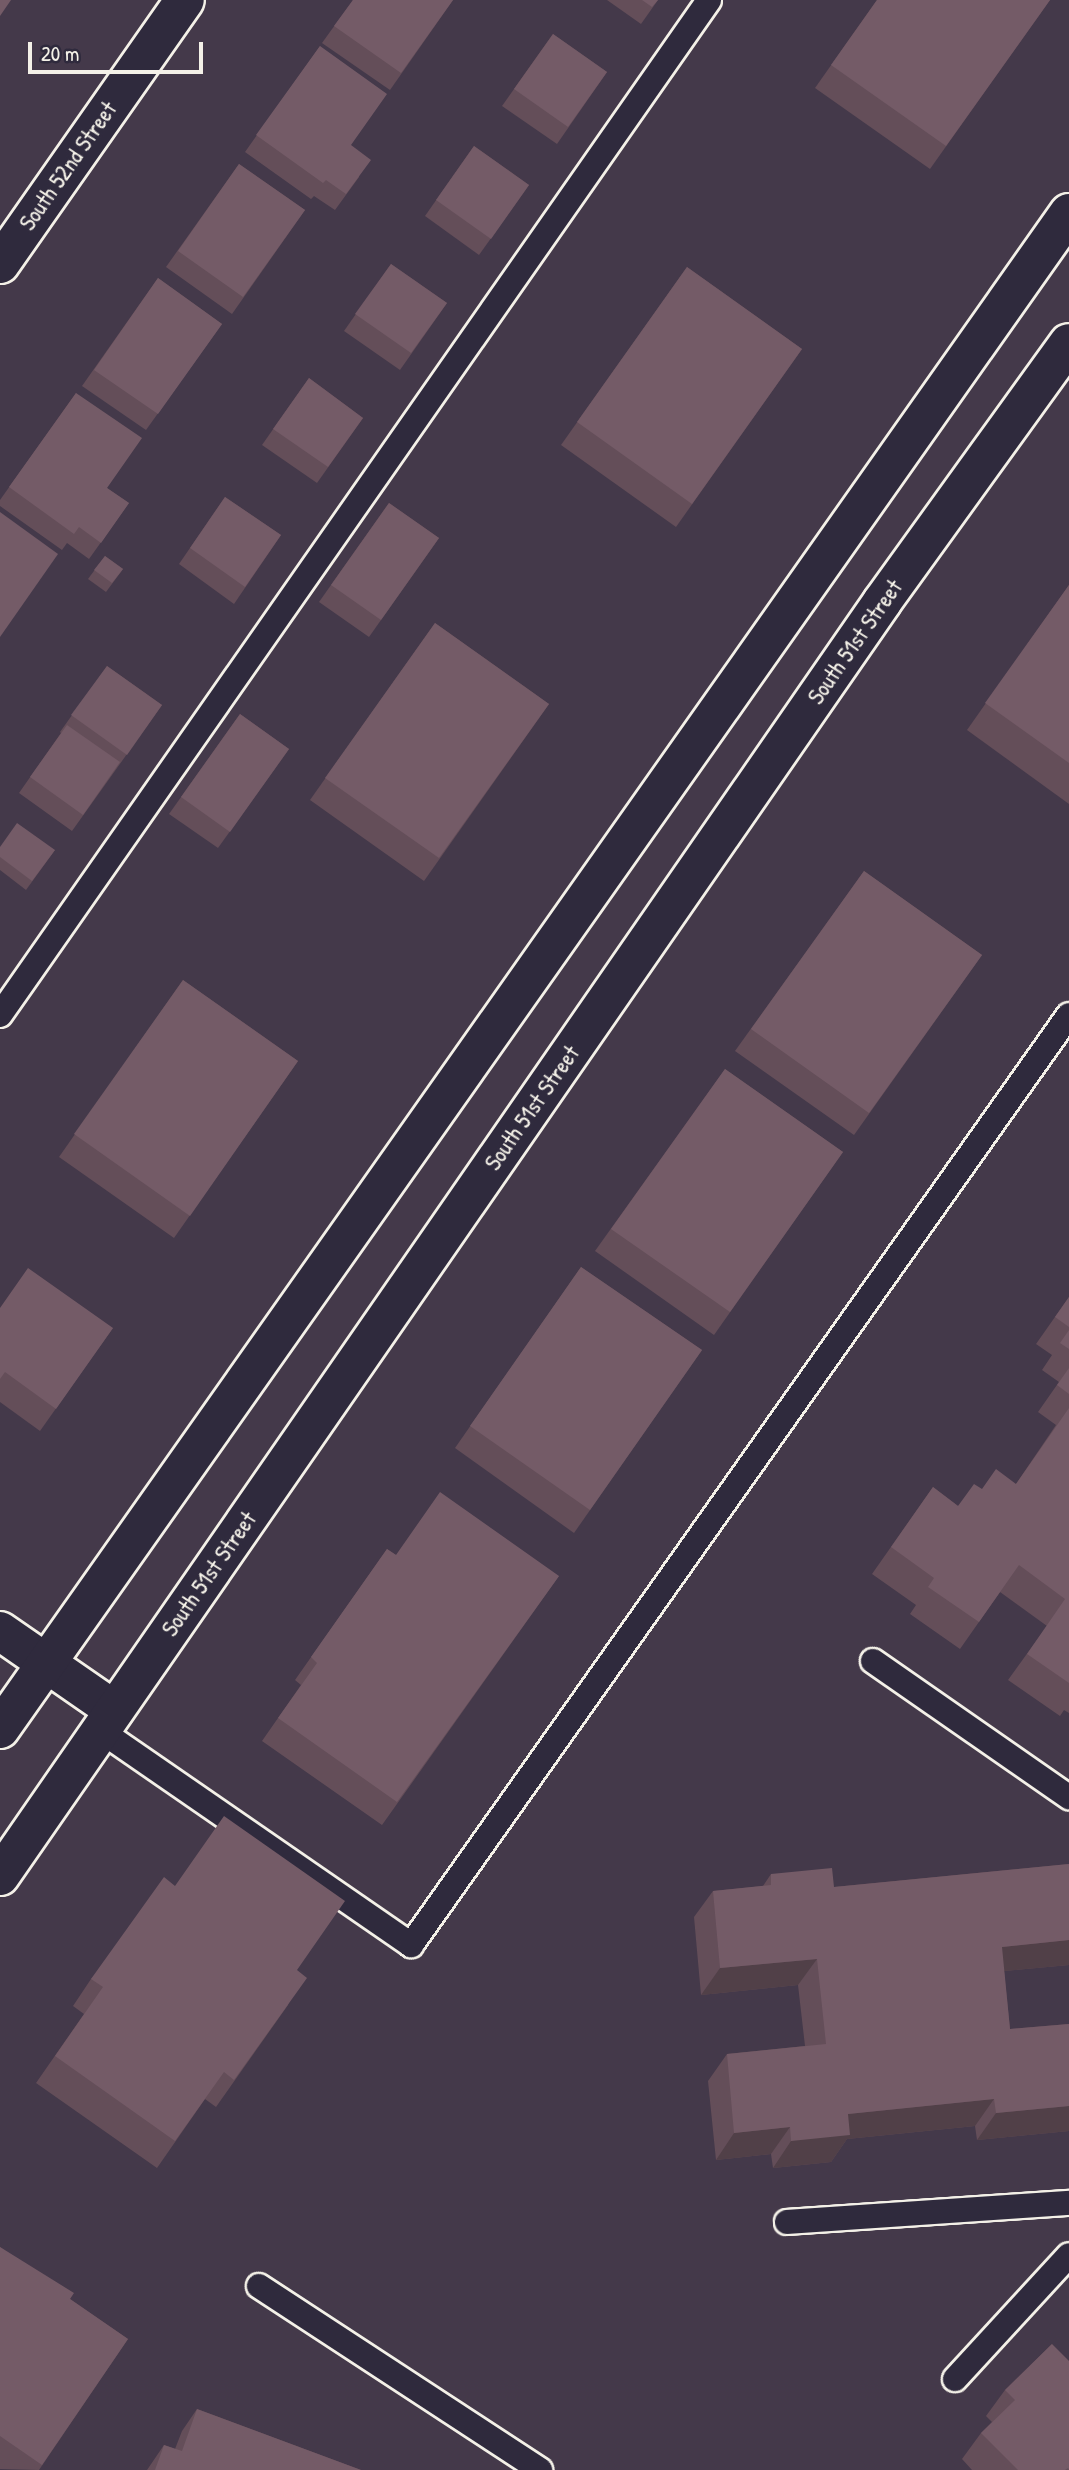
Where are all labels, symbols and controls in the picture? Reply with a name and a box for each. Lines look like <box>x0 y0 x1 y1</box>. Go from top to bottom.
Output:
scale bar <box>32 28 206 72</box>
text: 20 m <box>41 39 79 68</box>
street label: South 52nd Street <box>14 96 122 236</box>
street label: South 51st Street <box>802 574 908 710</box>
street label: South 51st Street <box>479 1040 585 1176</box>
street label: South 51st Street <box>156 1506 262 1642</box>

